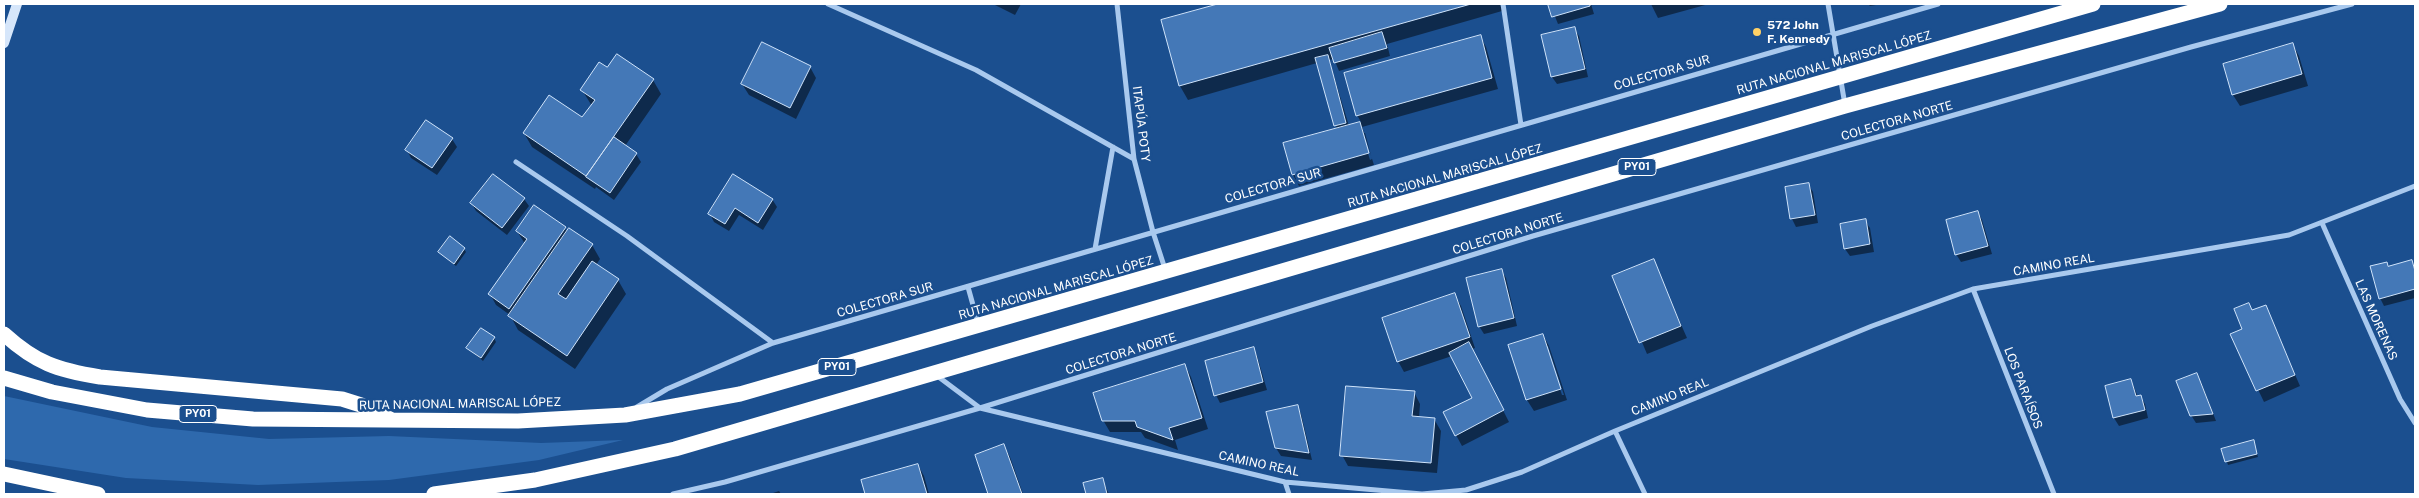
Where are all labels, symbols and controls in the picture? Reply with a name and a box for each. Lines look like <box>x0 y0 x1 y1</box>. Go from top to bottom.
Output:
place label: 572 John F. Kennedy <box>1767 18 1830 46</box>
marker: 572 John F. Kennedy <box>1751 26 1763 38</box>
street label: RUTA NACIONAL MARISCAL LÓPEZ <box>1735 28 1933 98</box>
street label: COLECTORA SUR <box>1612 52 1712 94</box>
street label: ITAPÚA POTY <box>1129 85 1153 163</box>
street label: COLECTORA NORTE <box>1840 98 1954 144</box>
street label: RUTA NACIONAL MARISCAL LÓPEZ <box>1346 141 1544 211</box>
road number: PY01 <box>1618 158 1656 176</box>
street label: COLECTORA SUR <box>1223 165 1323 207</box>
street label: COLECTORA NORTE <box>1451 210 1565 258</box>
street label: CAMINO REAL <box>2012 251 2096 279</box>
street label: RUTA NACIONAL MARISCAL LÓPEZ <box>957 253 1155 323</box>
street label: LAS MORENAS <box>2352 277 2400 363</box>
street label: COLECTORA SUR <box>835 279 935 321</box>
street label: COLECTORA NORTE <box>1064 330 1178 378</box>
street label: LOS PARAÍSOS <box>2001 345 2045 431</box>
road number: PY01 <box>818 358 856 376</box>
street label: CAMINO REAL <box>1629 375 1711 419</box>
street label: RUTA NACIONAL MARISCAL LÓPEZ <box>359 395 561 413</box>
road number: PY01 <box>179 406 217 422</box>
street label: CAMINO REAL <box>1217 448 1301 480</box>

